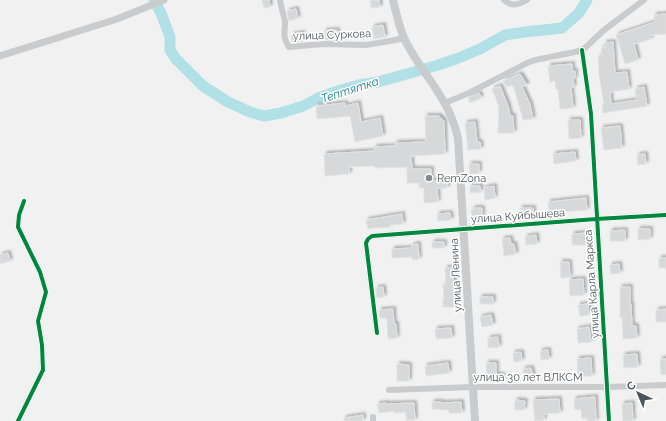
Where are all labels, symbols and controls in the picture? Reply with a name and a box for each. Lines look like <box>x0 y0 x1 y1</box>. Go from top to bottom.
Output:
street label: улица Суркова <box>293 27 371 43</box>
water label: Тептятка <box>319 74 381 106</box>
place label: RemZona <box>437 172 486 185</box>
marker: RemZona <box>424 173 434 183</box>
street label: улица Куйбышева <box>471 206 565 226</box>
street label: улица Карла Маркса <box>582 229 602 339</box>
street label: улица Ленина <box>448 238 464 312</box>
street label: улица 30 лет ВЛКСМ <box>473 371 583 384</box>
north arrow <box>618 373 658 413</box>
text: С <box>624 379 639 393</box>

